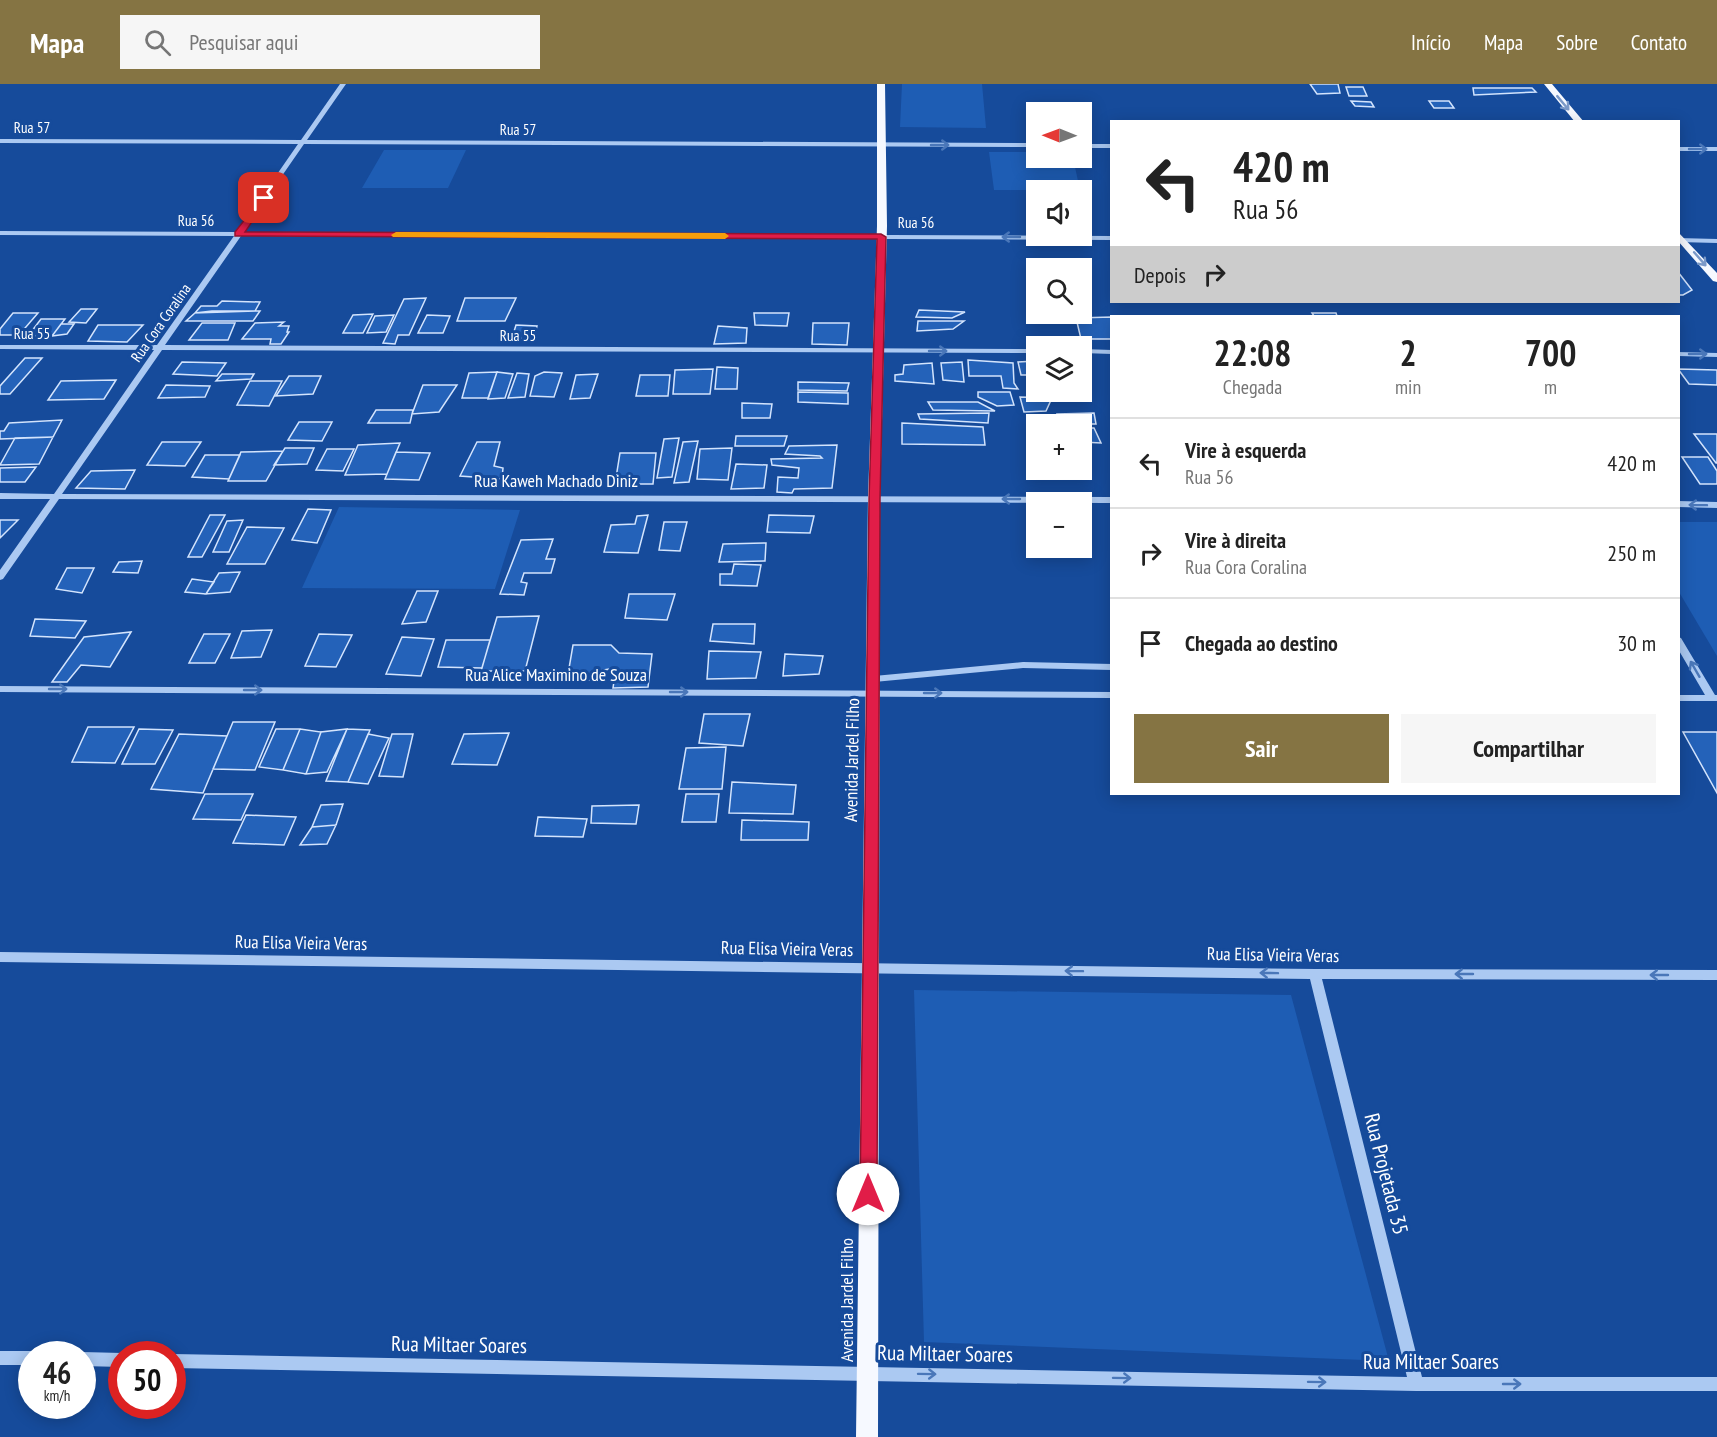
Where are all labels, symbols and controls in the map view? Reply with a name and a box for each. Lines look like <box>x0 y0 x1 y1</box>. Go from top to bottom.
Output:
search box <box>120 15 540 69</box>
text: Mapa <box>30 24 84 61</box>
icon: search <box>141 26 174 59</box>
text: Pesquisar aqui <box>189 28 298 56</box>
text: Início <box>1411 29 1451 56</box>
text: Mapa <box>1484 29 1523 56</box>
text: Sobre <box>1556 29 1598 56</box>
text: Contato <box>1631 29 1687 56</box>
one-way arrow <box>1557 95 1570 111</box>
north arrow <box>1026 102 1092 168</box>
map controls <box>1026 102 1092 558</box>
street label: Rua 57 <box>14 118 50 137</box>
street label: Rua 57 <box>500 120 536 139</box>
one-way arrow <box>930 139 949 151</box>
text: 420 m <box>1233 139 1330 194</box>
one-way arrow <box>1687 143 1707 155</box>
icon: left <box>1134 144 1212 222</box>
pin <box>238 172 289 223</box>
button: sound <box>1026 180 1092 246</box>
icon: arrive <box>247 181 280 214</box>
text: Rua 56 <box>1233 192 1299 226</box>
street label: Rua 56 <box>178 211 214 230</box>
street label: Rua 56 <box>898 213 934 232</box>
one-way arrow <box>1002 231 1022 243</box>
one-way arrow <box>1693 251 1707 266</box>
button: search <box>1026 258 1092 324</box>
icon: right <box>1198 258 1231 291</box>
text: Depois <box>1134 261 1186 289</box>
street label: Rua Cora Coralina <box>127 280 195 366</box>
street label: Rua 55 <box>14 324 50 343</box>
street label: Rua 55 <box>500 326 536 345</box>
text: 22:08 <box>1214 329 1291 376</box>
text: 2 <box>1399 329 1417 376</box>
text: 700 <box>1525 329 1576 376</box>
button: layers <box>1026 336 1092 402</box>
one-way arrow <box>928 345 948 357</box>
one-way arrow <box>1687 348 1707 360</box>
text: Chegada <box>1223 374 1282 400</box>
text: min <box>1395 374 1421 400</box>
text: m <box>1544 374 1557 400</box>
button: + <box>1026 414 1092 480</box>
text: Vire à esquerda <box>1185 436 1306 464</box>
icon: left <box>1134 447 1167 480</box>
text: 420 m <box>1607 449 1656 477</box>
text: Rua 56 <box>1185 464 1234 490</box>
street label: Rua Kaweh Machado Diniz <box>474 469 638 492</box>
button: − <box>1026 492 1092 558</box>
one-way arrow <box>1002 494 1022 505</box>
one-way arrow <box>1688 499 1708 510</box>
text: Vire à direita <box>1185 526 1286 554</box>
icon: right <box>1134 537 1167 570</box>
text: 250 m <box>1607 539 1656 567</box>
text: Rua Cora Coralina <box>1185 554 1307 580</box>
icon: arrive <box>1134 627 1167 660</box>
text: Chegada ao destino <box>1185 629 1338 657</box>
text: 30 m <box>1617 629 1656 657</box>
one-way arrow <box>1689 661 1701 678</box>
street label: Rua Alice Maximino de Souza <box>465 663 647 686</box>
one-way arrow <box>48 683 68 695</box>
one-way arrow <box>243 684 263 696</box>
one-way arrow <box>669 686 689 698</box>
one-way arrow <box>922 688 942 699</box>
street label: Avenida Jardel Filho <box>839 698 864 822</box>
button: Sair <box>1134 714 1389 783</box>
button: Compartilhar <box>1401 714 1656 783</box>
street label: Rua Elisa Vieira Veras <box>235 930 367 955</box>
street label: Rua Elisa Vieira Veras <box>721 936 853 961</box>
street label: Rua Elisa Vieira Veras <box>1207 942 1339 967</box>
one-way arrow <box>1064 965 1084 976</box>
one-way arrow <box>1259 967 1279 979</box>
one-way arrow <box>1454 968 1474 980</box>
one-way arrow <box>1649 969 1669 981</box>
street label: Rua Projetada 35 <box>1358 1110 1415 1237</box>
position arrow <box>836 1162 900 1226</box>
street label: Avenida Jardel Filho <box>835 1238 858 1362</box>
street label: Rua Miltaer Soares <box>391 1330 527 1359</box>
street label: Rua Miltaer Soares <box>877 1339 1013 1368</box>
speed limit sign: 50 <box>108 1341 186 1419</box>
street label: Rua Miltaer Soares <box>1363 1348 1499 1375</box>
text: 46 <box>43 1353 71 1392</box>
one-way arrow <box>916 1368 936 1380</box>
one-way arrow <box>1111 1372 1131 1384</box>
one-way arrow <box>1306 1376 1326 1387</box>
one-way arrow <box>1501 1378 1521 1390</box>
text: km/h <box>44 1386 70 1405</box>

